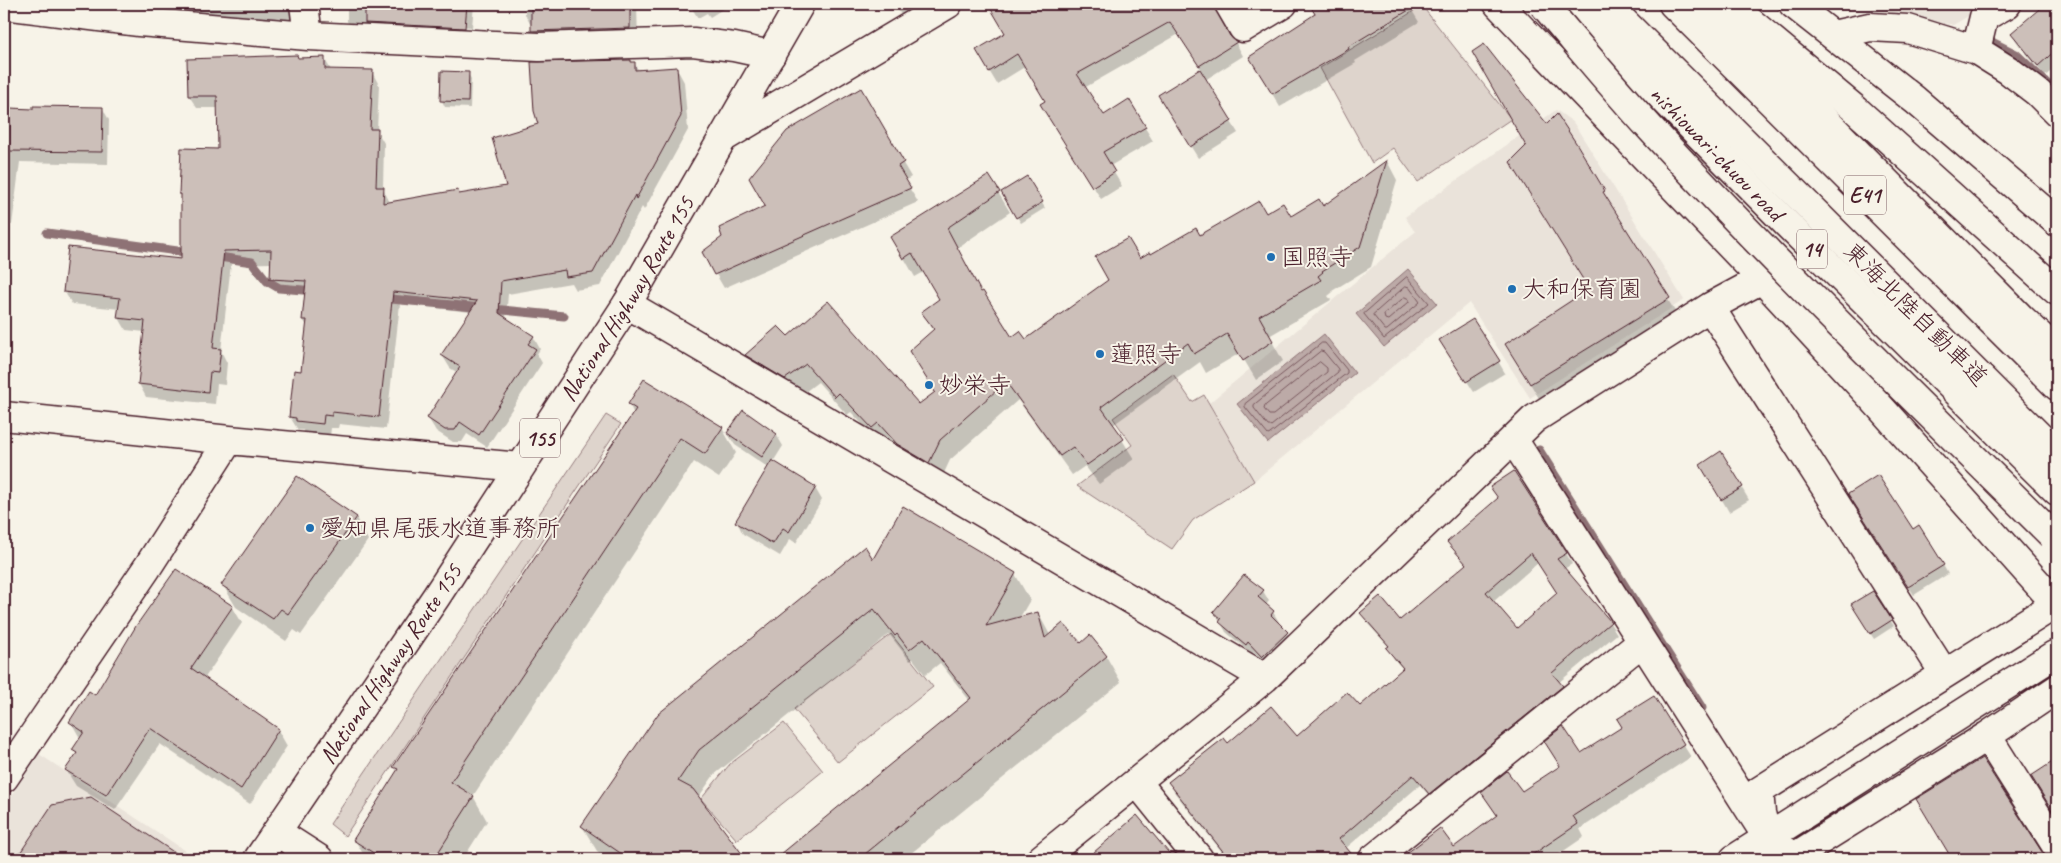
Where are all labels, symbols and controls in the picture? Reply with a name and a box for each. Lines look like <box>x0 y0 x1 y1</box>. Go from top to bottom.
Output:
street label: nishiowari-chuou road <box>1643 79 1793 230</box>
road number: E41 <box>1844 176 1886 214</box>
street label: National Highway Route 155 <box>553 190 701 407</box>
road number: 14 <box>1797 230 1827 268</box>
street label: 東海北陸自動車道 <box>1838 236 1994 392</box>
place label: 国照寺 <box>1281 242 1353 272</box>
marker: 国照寺 <box>1265 251 1277 263</box>
place label: 大和保育園 <box>1522 274 1642 304</box>
marker: 大和保育園 <box>1506 283 1518 295</box>
place label: 蓮照寺 <box>1110 339 1182 369</box>
marker: 蓮照寺 <box>1094 348 1106 360</box>
place label: 妙栄寺 <box>939 370 1011 400</box>
marker: 妙栄寺 <box>923 379 935 391</box>
road number: 155 <box>520 418 560 458</box>
place label: 愛知県尾張水道事務所 <box>320 513 560 543</box>
marker: 愛知県尾張水道事務所 <box>304 522 316 534</box>
street label: National Highway Route 155 <box>312 557 469 769</box>

